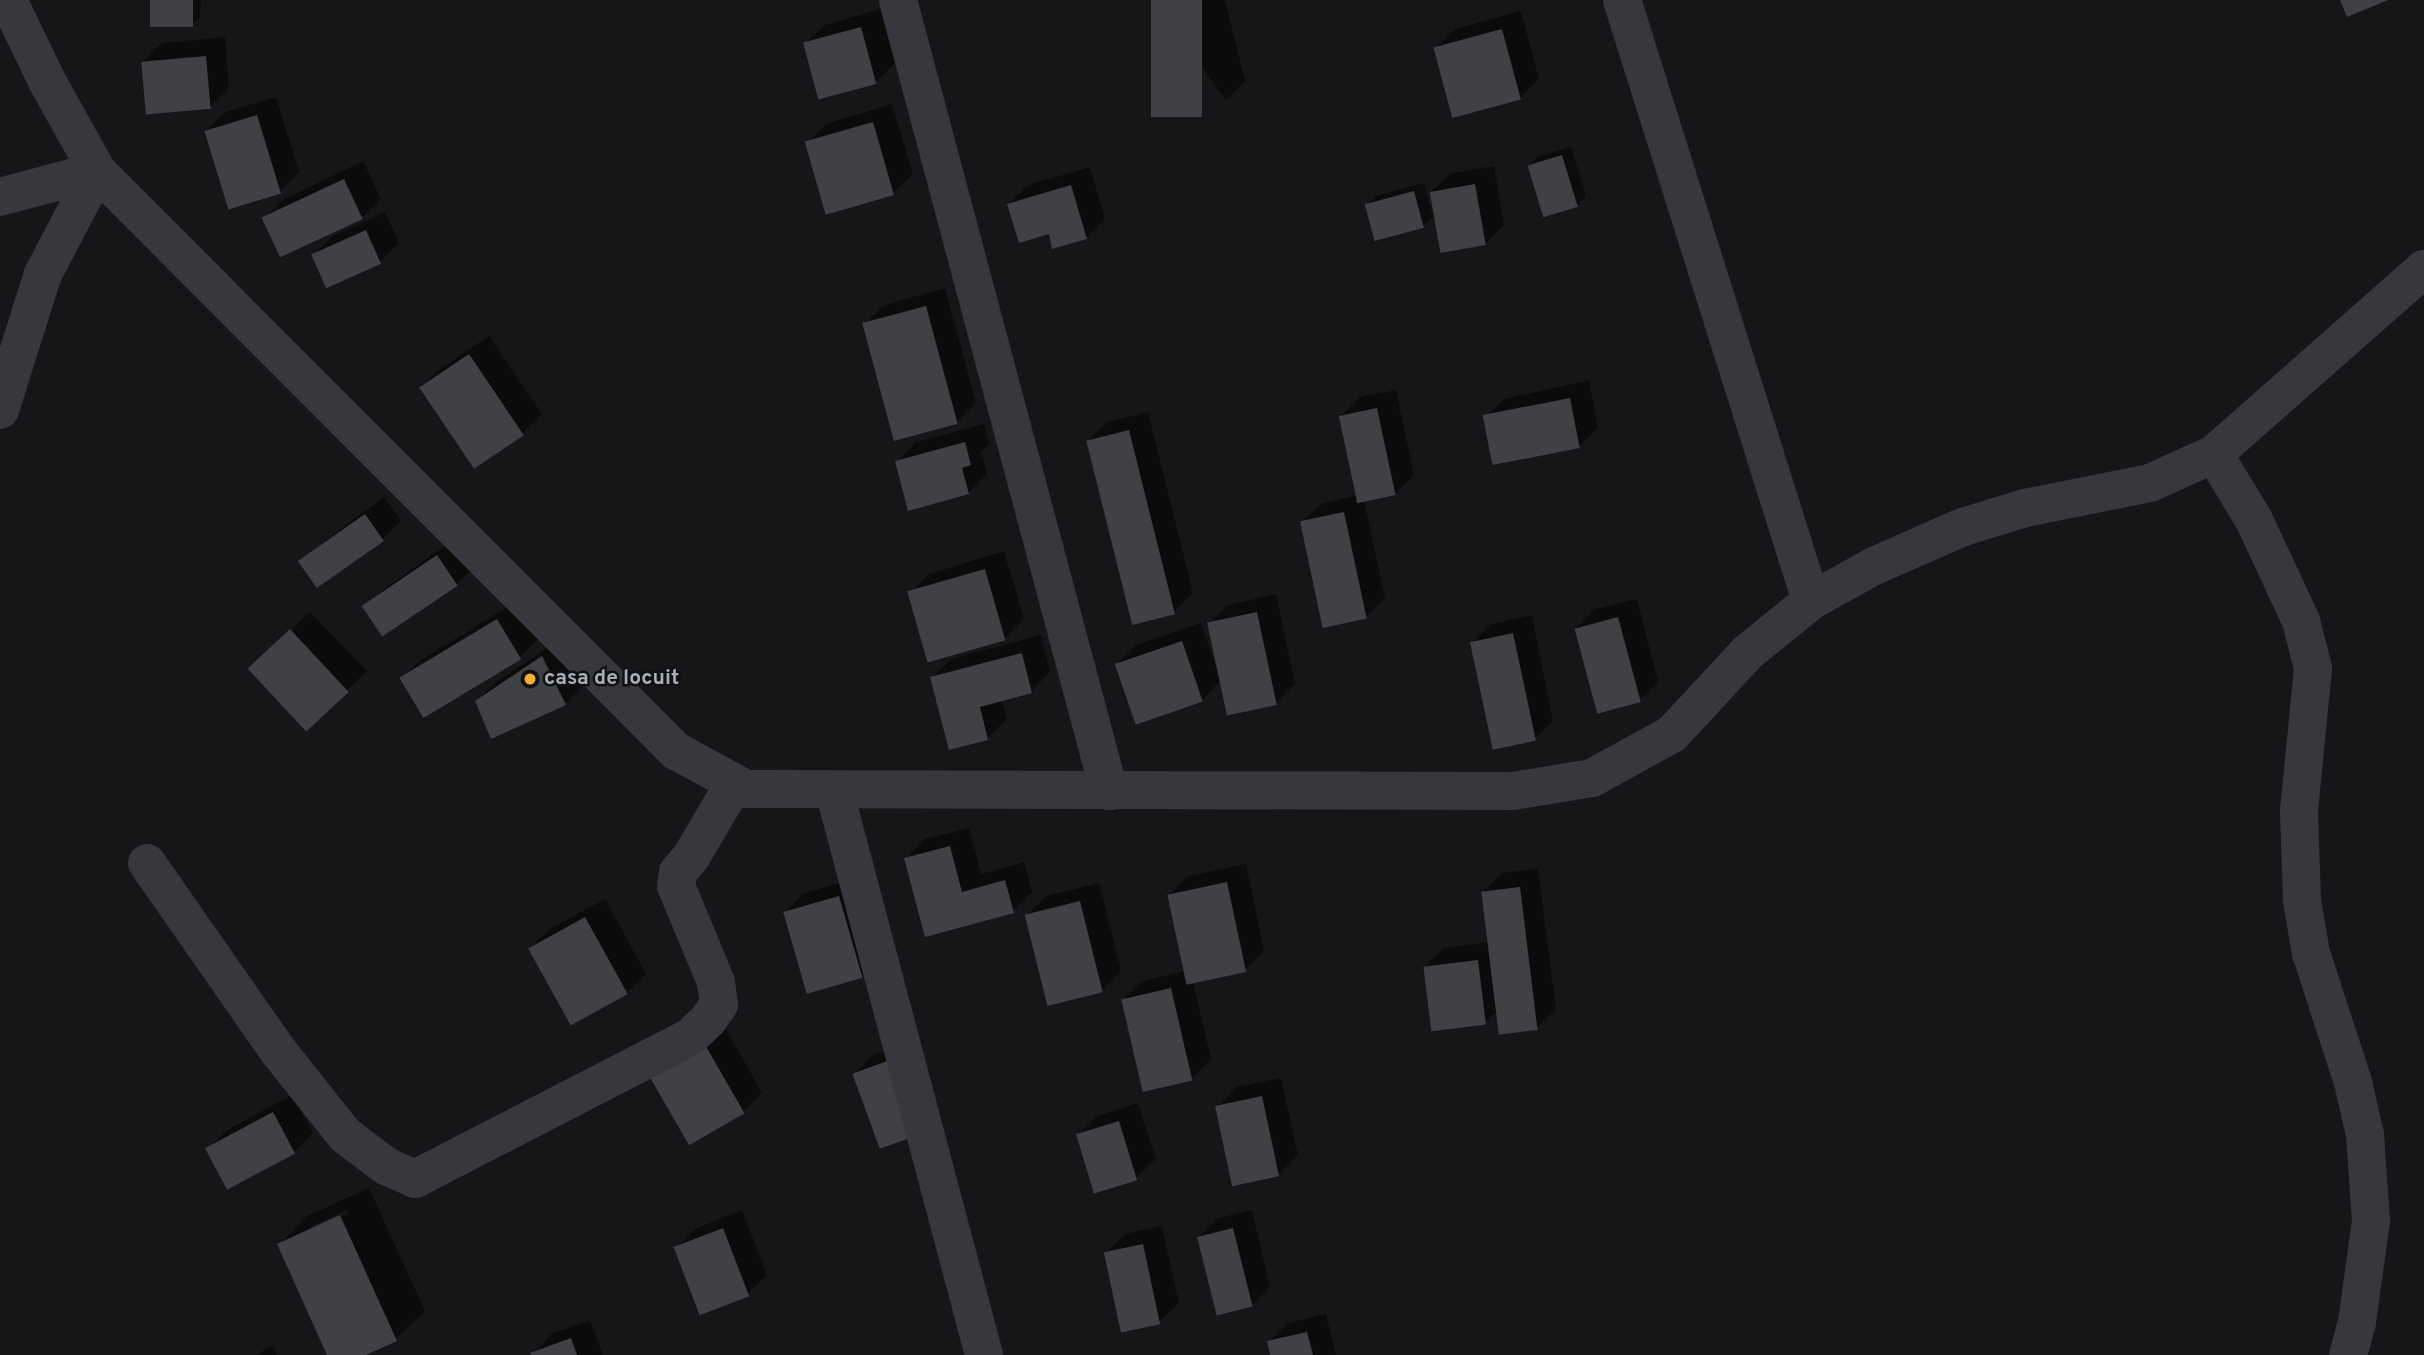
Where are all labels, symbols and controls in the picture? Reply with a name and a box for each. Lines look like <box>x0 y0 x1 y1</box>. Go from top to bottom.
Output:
place label: casa de locuit <box>544 666 679 692</box>
marker: casa de locuit <box>522 671 538 687</box>

